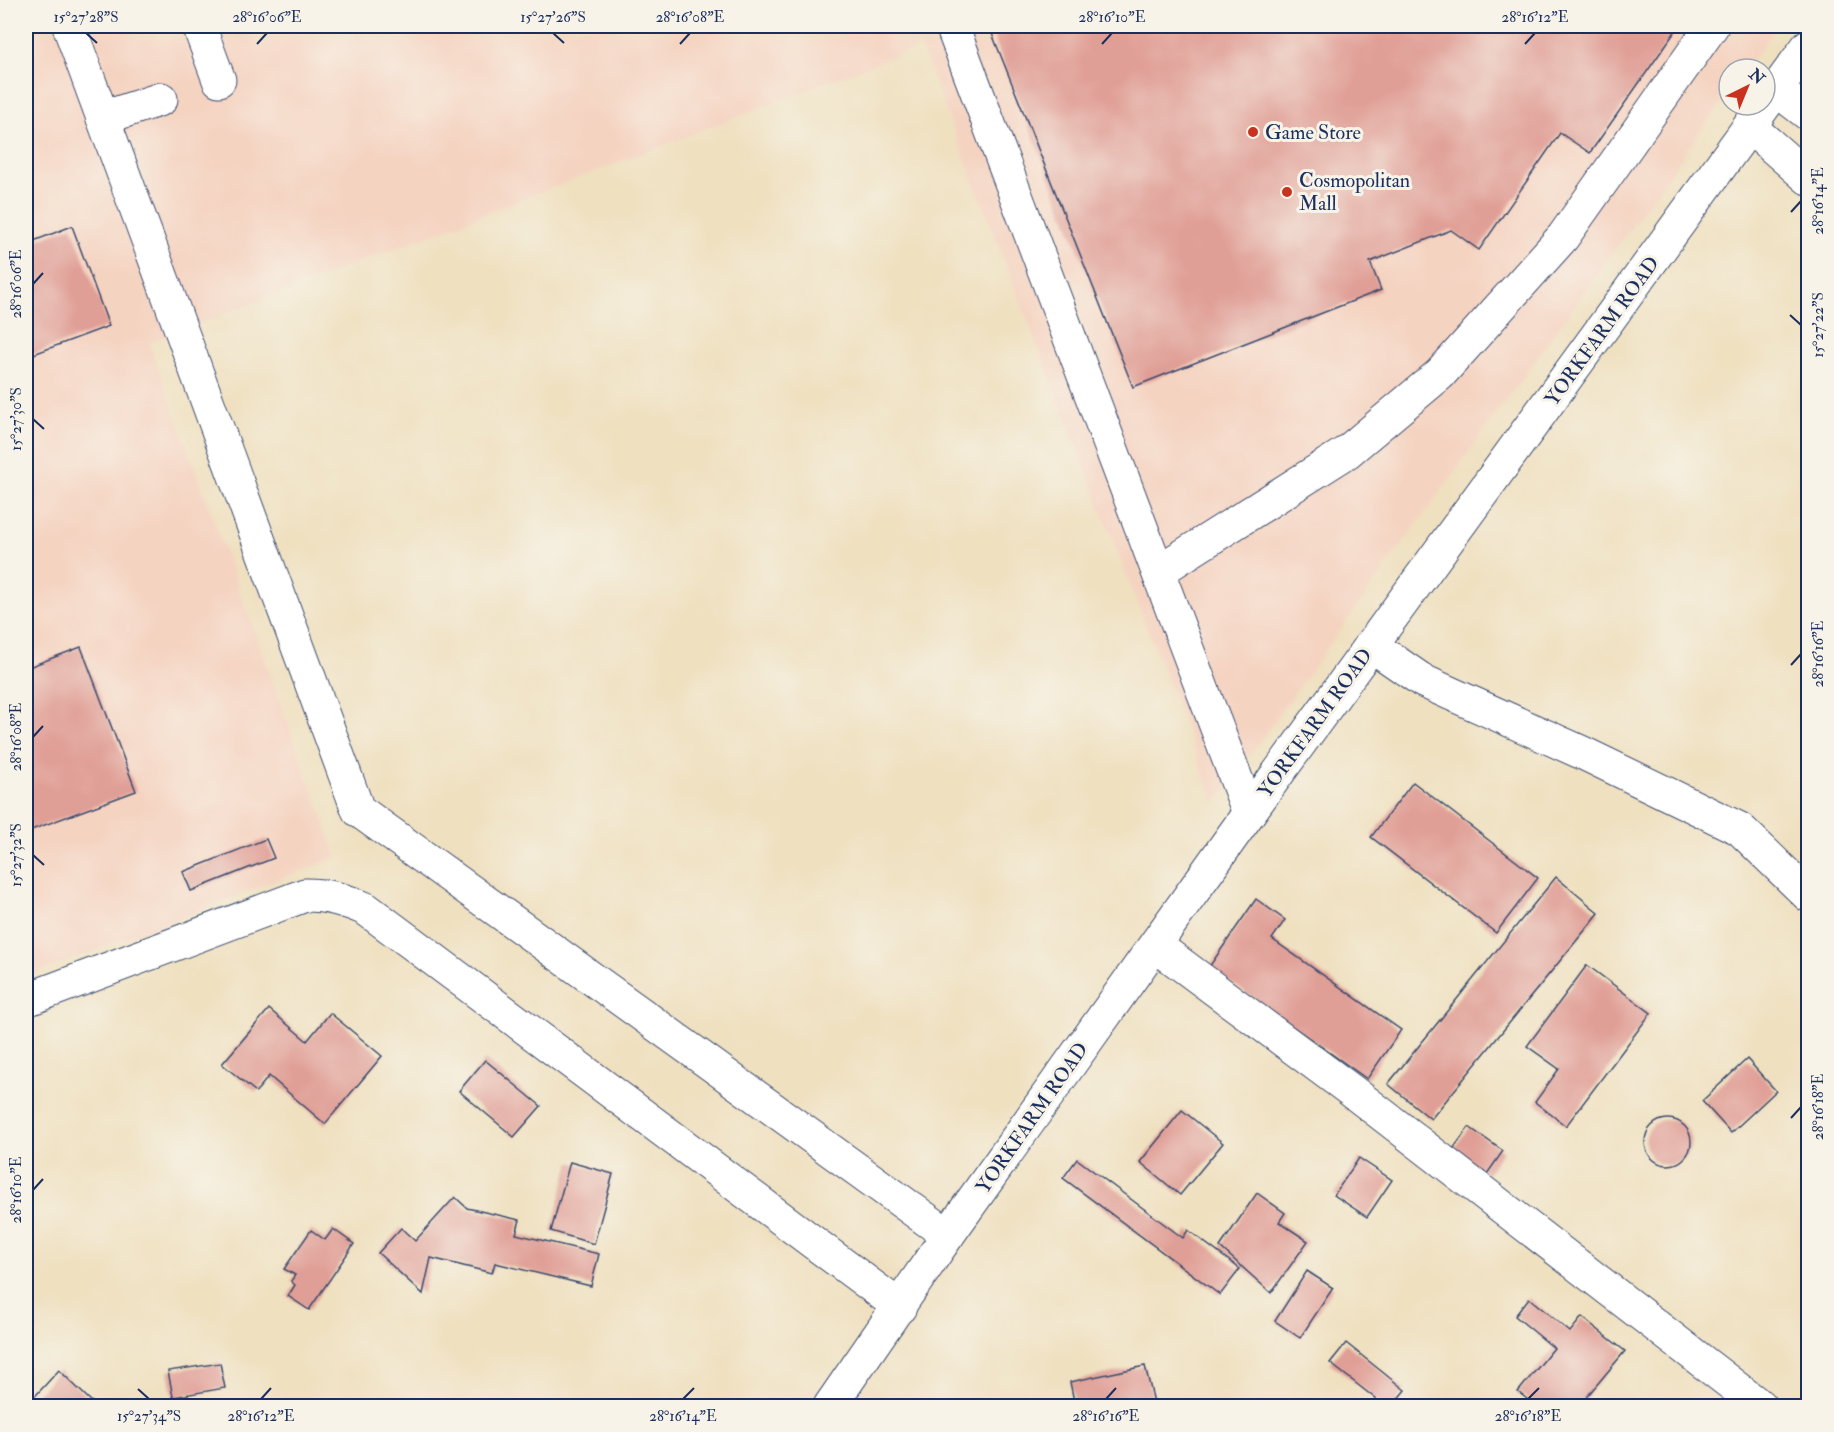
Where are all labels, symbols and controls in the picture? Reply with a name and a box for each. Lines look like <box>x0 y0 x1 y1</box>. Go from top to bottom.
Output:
text: 15°27'28"S <box>53 8 119 27</box>
text: 28°16'06"E <box>232 8 302 27</box>
text: 15°27'26"S <box>520 8 586 27</box>
text: 28°16'08"E <box>656 8 725 27</box>
text: 28°16'10"E <box>1079 8 1146 27</box>
text: 28°16'12"E <box>1502 8 1569 27</box>
north arrow <box>1717 57 1777 117</box>
text: N <box>1744 64 1769 89</box>
place label: Game Store <box>1265 120 1361 145</box>
marker: Game Store <box>1246 125 1260 139</box>
text: 28°16'14"E <box>1809 167 1828 235</box>
place label: Cosmopolitan Mall <box>1299 168 1410 216</box>
marker: Cosmopolitan Mall <box>1280 185 1294 199</box>
text: 28°16'06"E <box>7 249 26 319</box>
street label: YORKFARM ROAD <box>1539 251 1665 411</box>
text: 15°27'22"S <box>1809 292 1828 358</box>
text: 15°27'30"S <box>7 387 26 451</box>
text: 28°16'16"E <box>1809 620 1828 687</box>
street label: YORKFARM ROAD <box>1252 643 1378 803</box>
text: 28°16'08"E <box>7 702 26 771</box>
text: 15°27'32"S <box>7 823 26 887</box>
street label: YORKFARM ROAD <box>970 1038 1094 1198</box>
text: 28°16'18"E <box>1809 1074 1828 1140</box>
text: 28°16'10"E <box>7 1156 26 1223</box>
text: 15°27'34"S <box>117 1407 181 1426</box>
text: 28°16'12"E <box>228 1407 295 1426</box>
text: 28°16'14"E <box>649 1407 717 1426</box>
text: 28°16'16"E <box>1073 1407 1140 1426</box>
text: 28°16'18"E <box>1495 1407 1561 1426</box>

